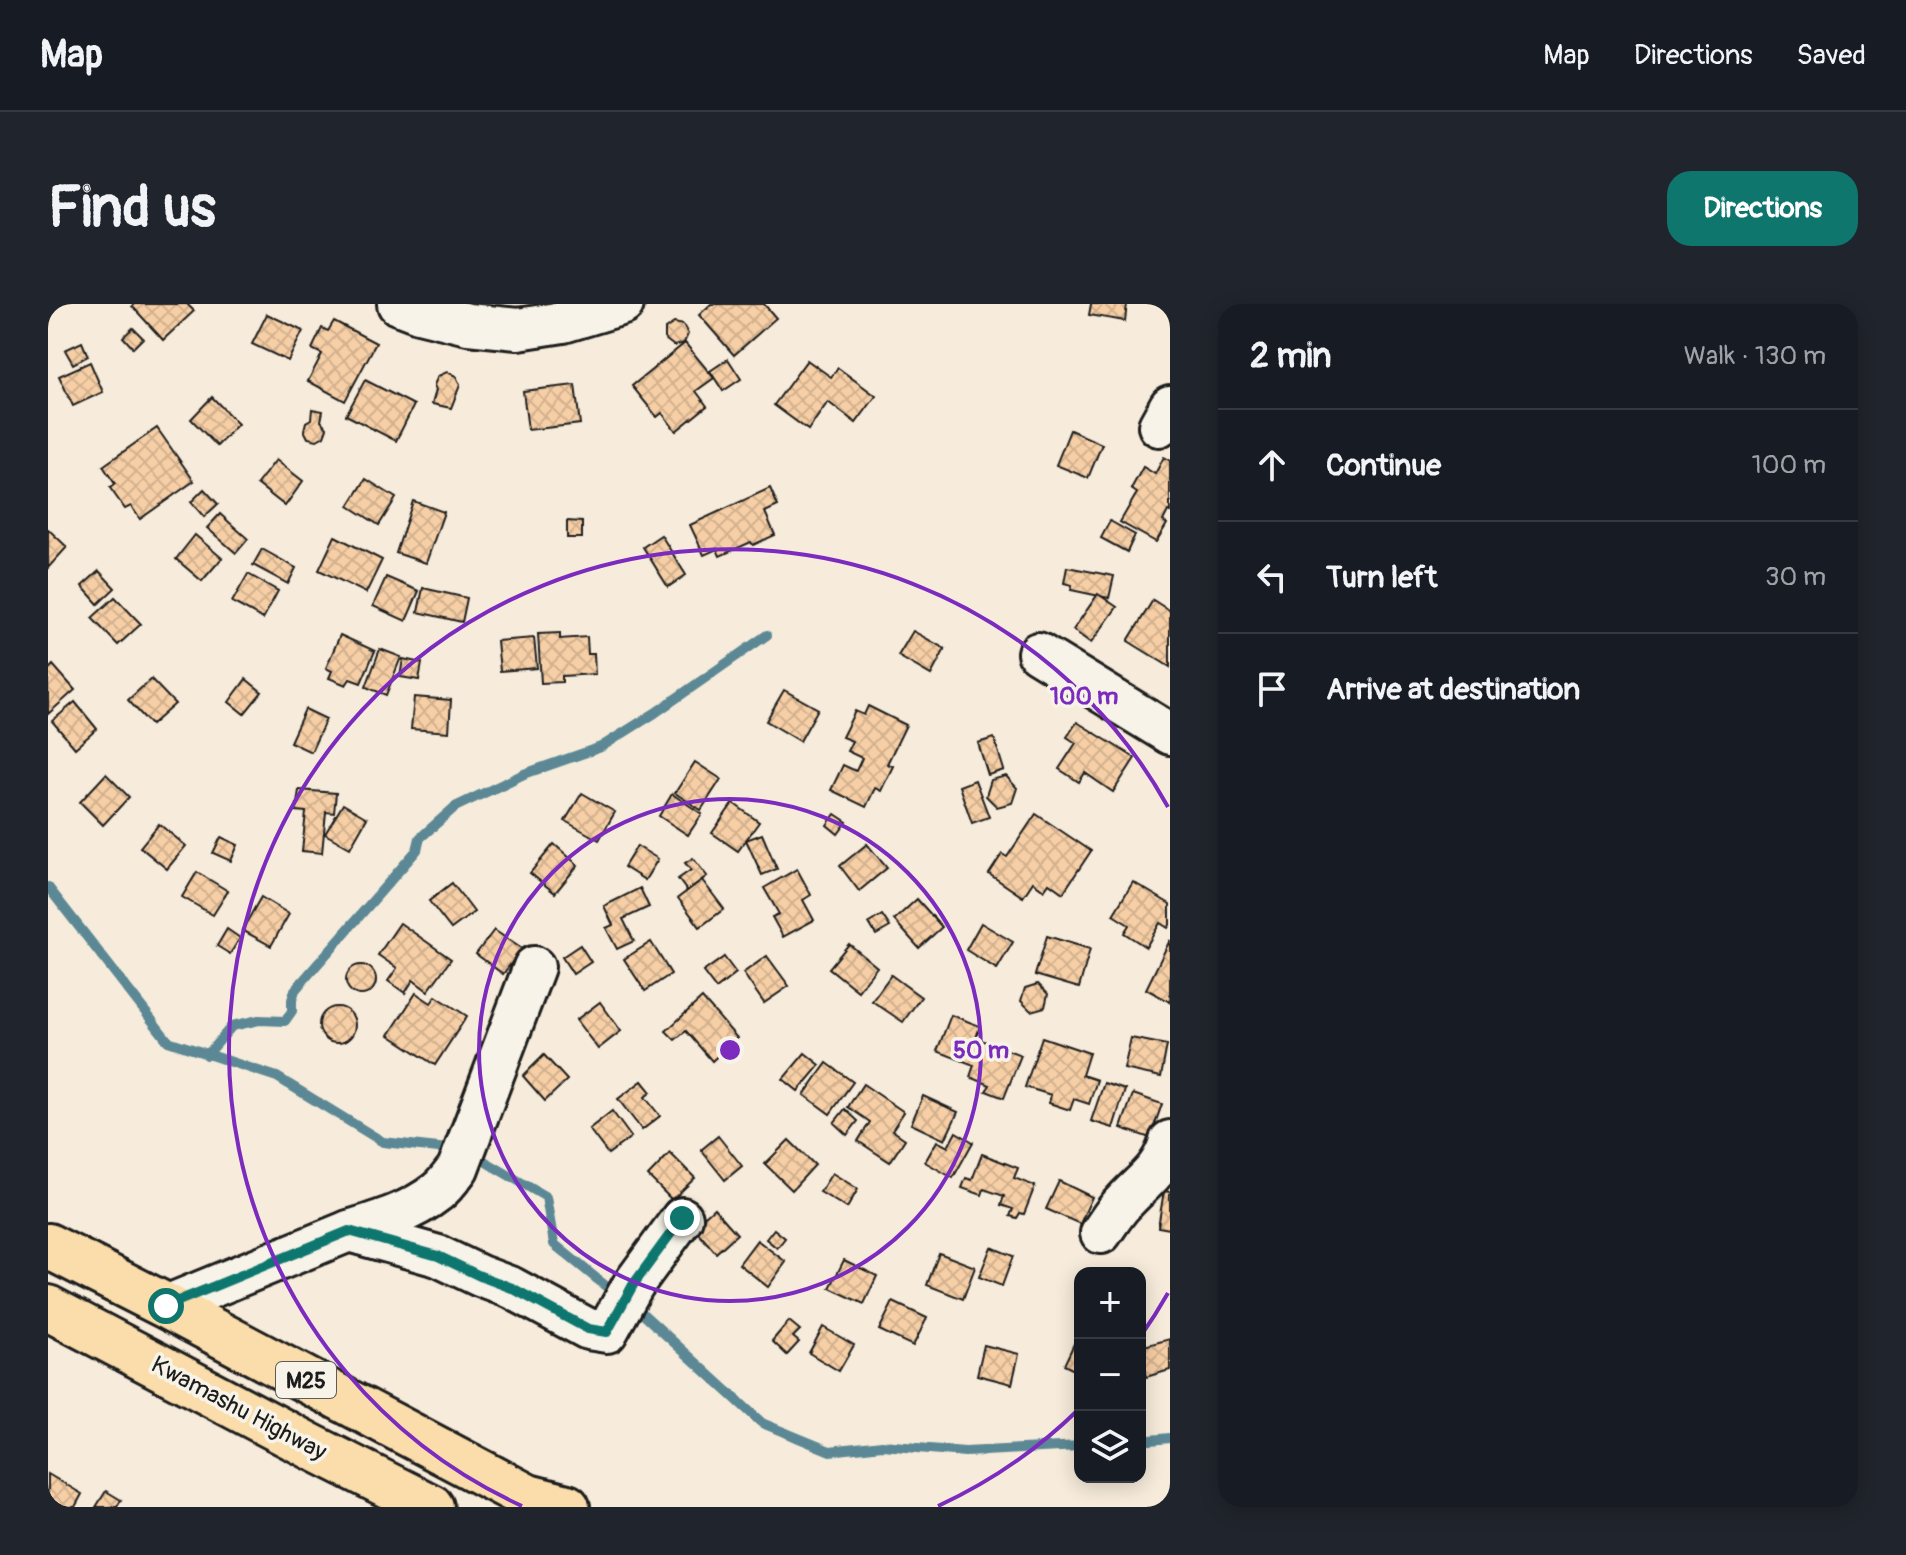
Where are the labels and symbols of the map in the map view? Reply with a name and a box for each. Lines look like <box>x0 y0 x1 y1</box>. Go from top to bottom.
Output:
text: 100 m <box>1050 682 1118 711</box>
centre of rings <box>716 1036 744 1064</box>
text: 50 m <box>953 1036 1009 1065</box>
route end <box>664 1200 700 1236</box>
route start <box>148 1288 184 1324</box>
street label: Kwamashu Highway <box>146 1350 331 1467</box>
road number: M25 <box>276 1362 336 1398</box>

